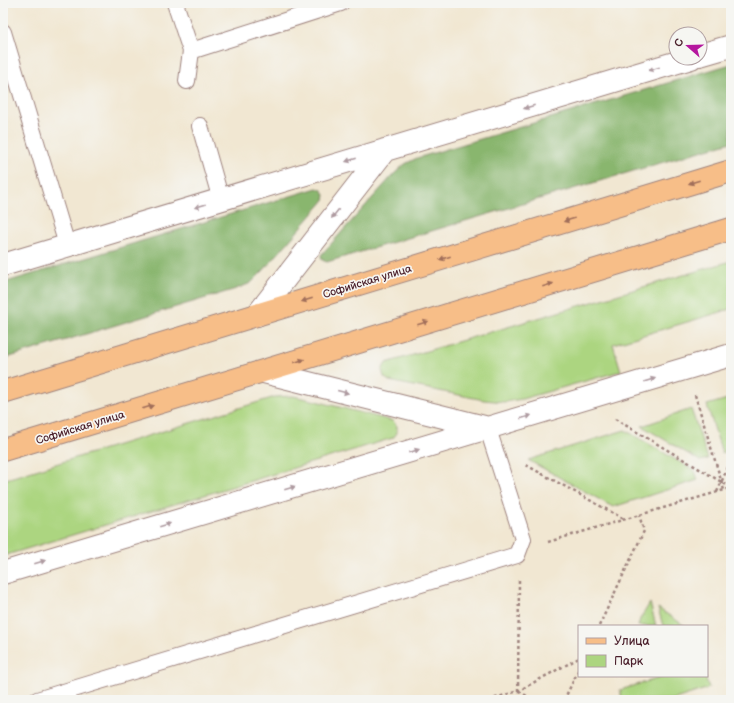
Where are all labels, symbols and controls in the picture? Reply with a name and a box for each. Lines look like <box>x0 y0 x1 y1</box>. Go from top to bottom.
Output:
north arrow <box>668 26 708 66</box>
text: С <box>672 37 687 49</box>
one-way arrow <box>647 66 659 72</box>
one-way arrow <box>523 104 535 110</box>
one-way arrow <box>345 157 357 163</box>
one-way arrow <box>687 179 699 185</box>
one-way arrow <box>193 203 205 209</box>
one-way arrow <box>331 209 339 220</box>
one-way arrow <box>563 217 575 223</box>
one-way arrow <box>439 255 451 261</box>
street label: Софийская улица <box>321 262 413 301</box>
one-way arrow <box>542 282 554 288</box>
one-way arrow <box>301 297 313 303</box>
one-way arrow <box>418 320 430 326</box>
one-way arrow <box>293 358 305 364</box>
one-way arrow <box>644 377 656 383</box>
one-way arrow <box>336 389 349 395</box>
one-way arrow <box>142 404 154 410</box>
street label: Софийская улица <box>34 408 126 447</box>
one-way arrow <box>520 414 532 420</box>
one-way arrow <box>408 448 420 454</box>
one-way arrow <box>284 485 296 491</box>
one-way arrow <box>159 522 171 528</box>
one-way arrow <box>35 559 47 565</box>
legend <box>578 625 708 677</box>
text: Улица <box>614 634 650 649</box>
text: Парк <box>614 654 644 669</box>

